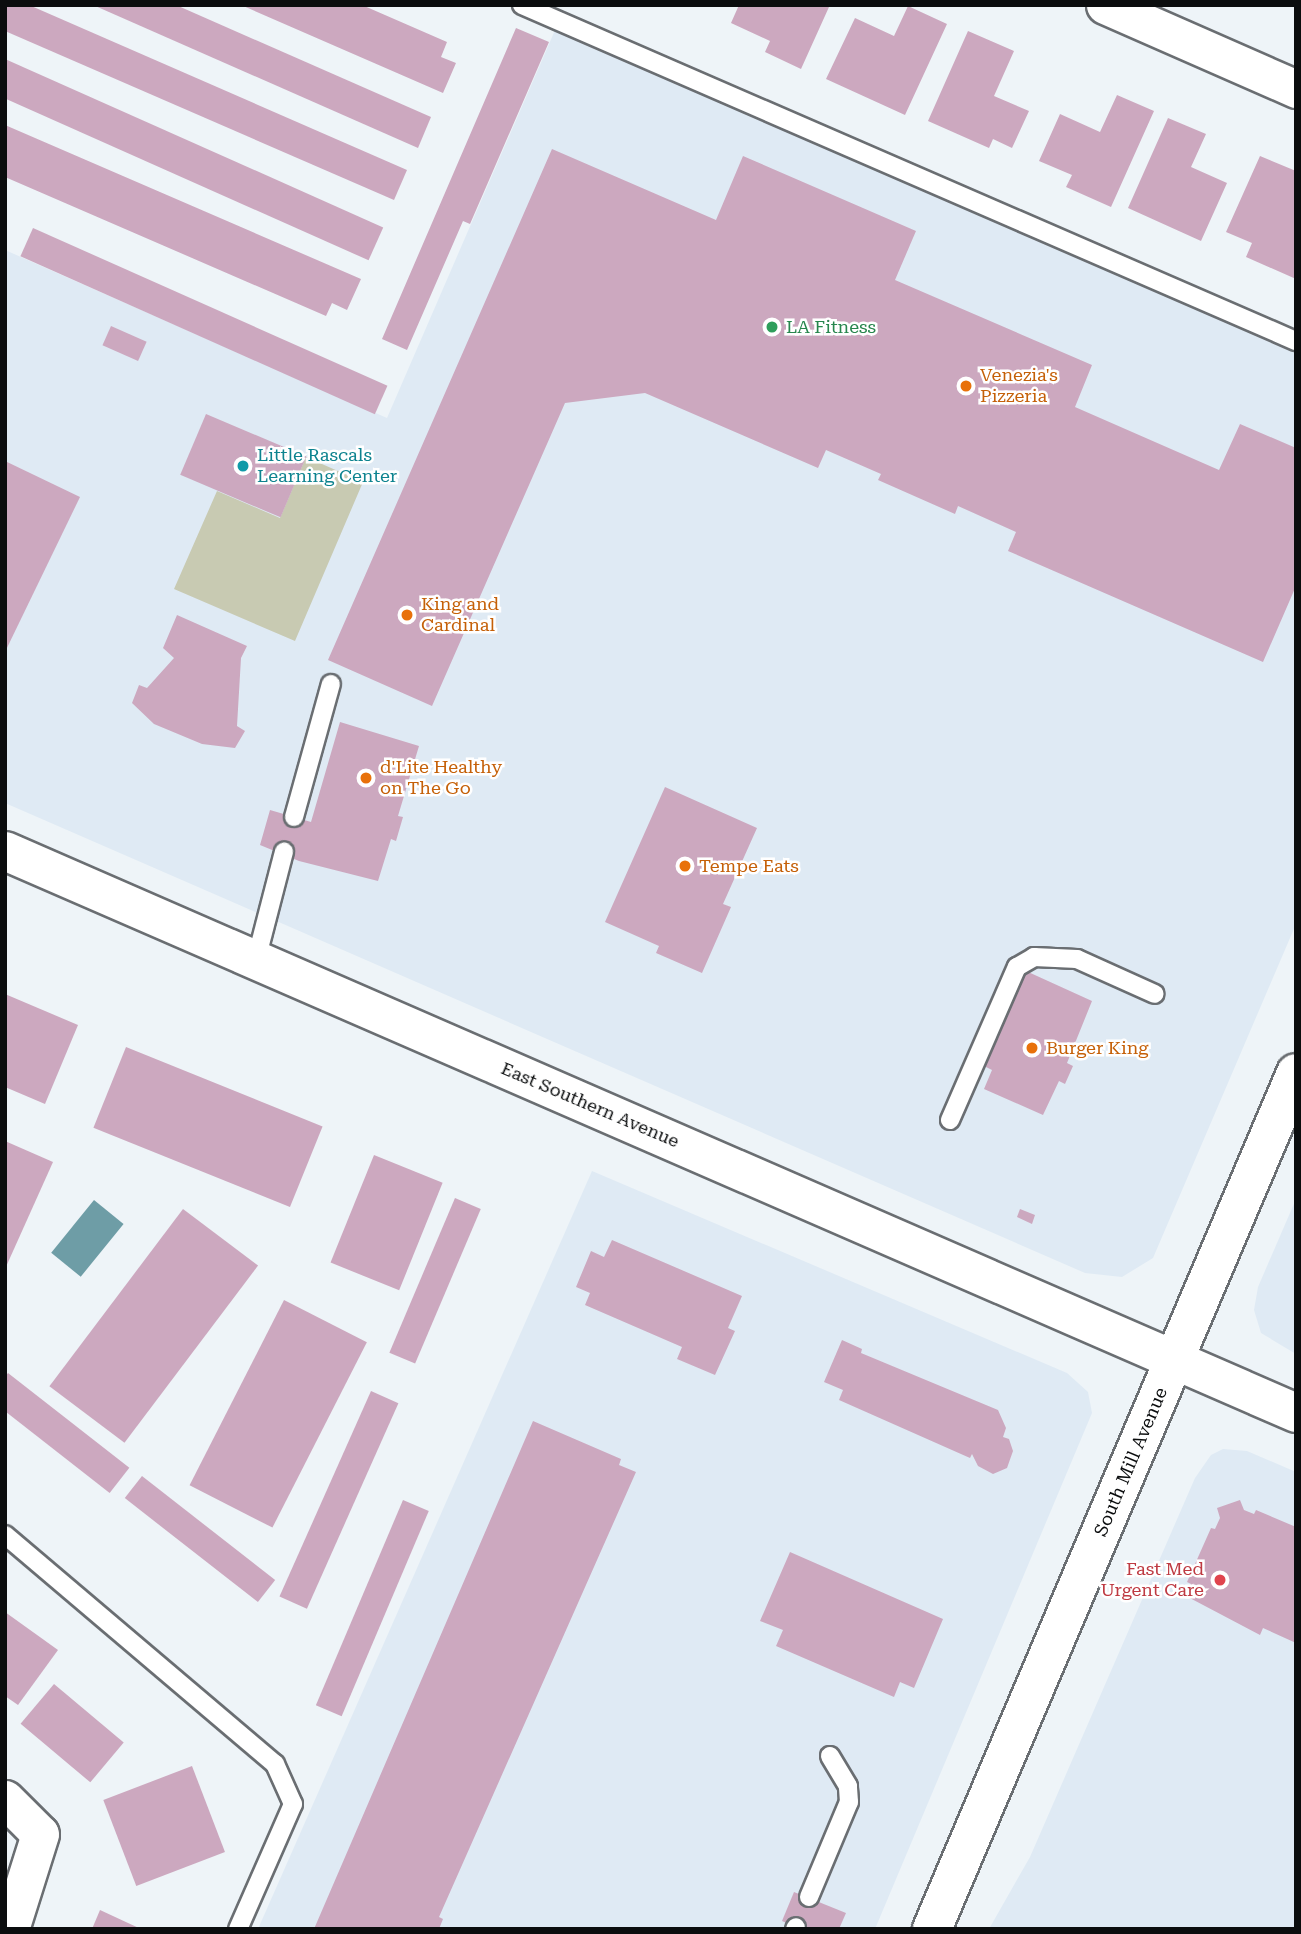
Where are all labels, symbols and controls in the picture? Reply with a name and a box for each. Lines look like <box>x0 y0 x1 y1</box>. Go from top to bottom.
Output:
place label: LA Fitness <box>786 316 876 338</box>
marker: LA Fitness <box>764 319 780 335</box>
place label: Venezia's Pizzeria <box>980 365 1058 408</box>
marker: Venezia's Pizzeria <box>958 378 974 394</box>
place label: Little Rascals Learning Center <box>257 445 397 488</box>
marker: Little Rascals Learning Center <box>235 458 251 474</box>
place label: King and Cardinal <box>421 594 499 636</box>
marker: King and Cardinal <box>399 607 415 623</box>
place label: d'Lite Healthy on The Go <box>380 757 502 800</box>
marker: d'Lite Healthy on The Go <box>358 770 374 786</box>
place label: Tempe Eats <box>699 855 799 877</box>
marker: Tempe Eats <box>677 858 693 874</box>
place label: Burger King <box>1046 1037 1149 1059</box>
marker: Burger King <box>1024 1040 1040 1056</box>
street label: East Southern Avenue <box>498 1058 682 1152</box>
street label: South Mill Avenue <box>1090 1384 1172 1540</box>
place label: Fast Med Urgent Care <box>1101 1559 1204 1602</box>
marker: Fast Med Urgent Care <box>1210 1570 1230 1590</box>

